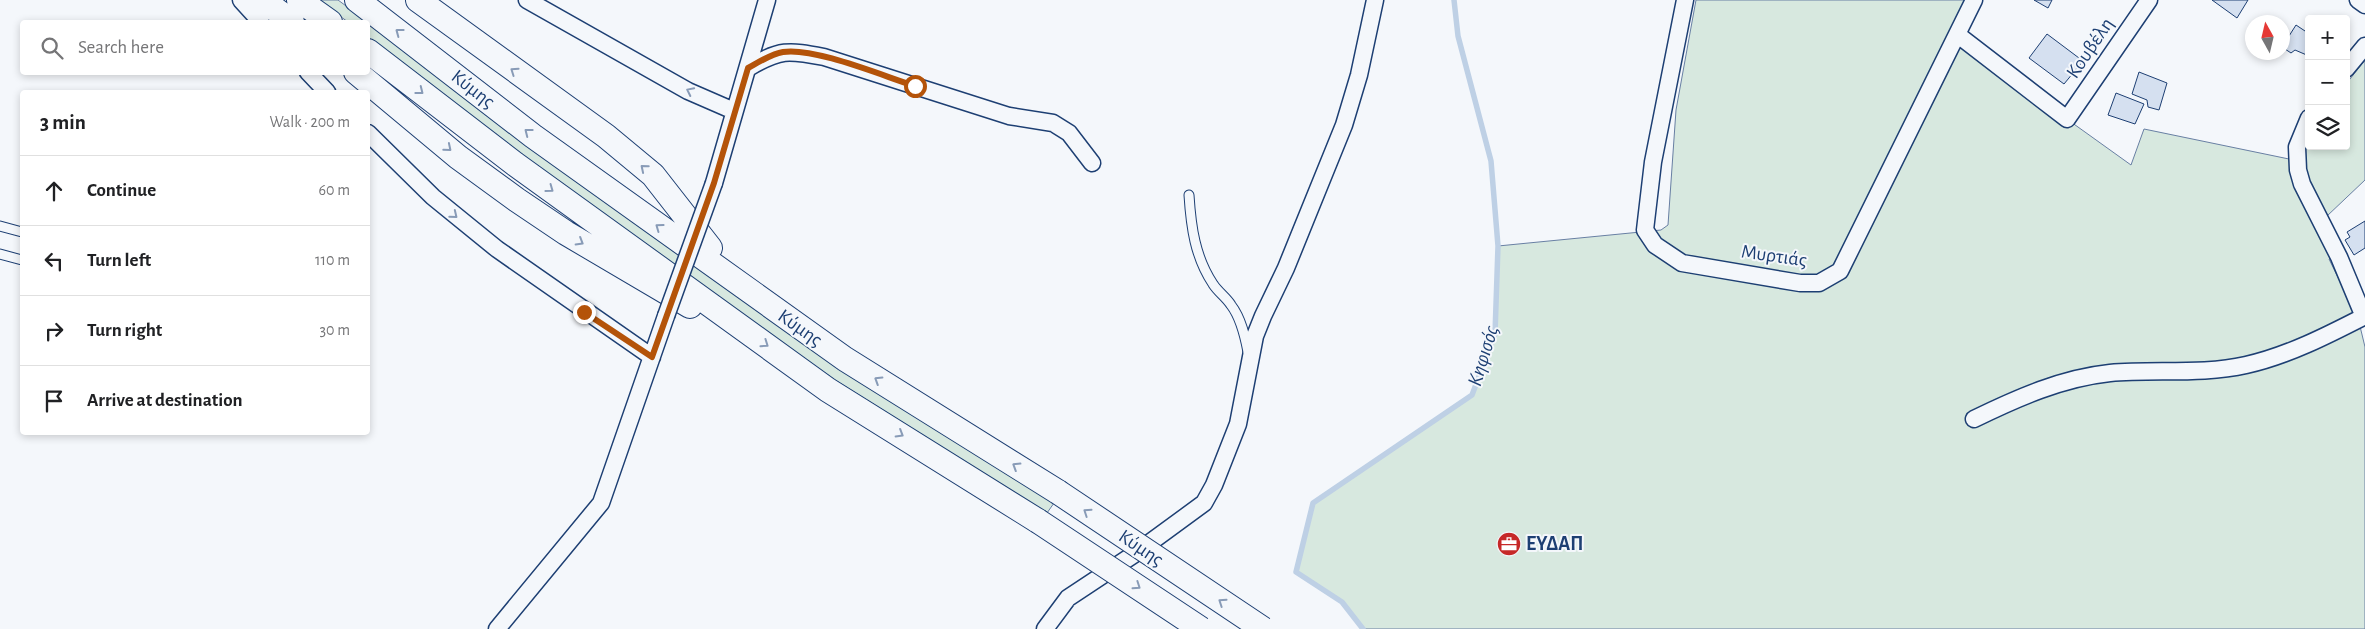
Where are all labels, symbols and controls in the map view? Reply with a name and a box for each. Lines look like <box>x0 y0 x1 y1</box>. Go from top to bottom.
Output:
street label: Κουβέλη <box>2063 14 2117 82</box>
north arrow <box>2245 15 2290 60</box>
map controls <box>2305 15 2350 150</box>
button: + <box>2305 15 2350 60</box>
search box <box>20 20 370 75</box>
one-way arrow <box>395 29 405 38</box>
icon: search <box>38 34 66 62</box>
text: Search here <box>78 38 164 57</box>
button: − <box>2305 60 2350 105</box>
street label: Κύμης <box>448 66 499 112</box>
one-way arrow <box>510 68 519 77</box>
route start <box>904 75 927 98</box>
one-way arrow <box>414 85 423 93</box>
one-way arrow <box>686 87 695 97</box>
button: layers <box>2305 105 2350 150</box>
text: 3 min <box>40 112 86 133</box>
text: Walk · 200 m <box>269 114 350 130</box>
one-way arrow <box>524 128 533 137</box>
one-way arrow <box>442 142 451 151</box>
one-way arrow <box>640 164 649 173</box>
icon: ahead <box>40 177 68 205</box>
text: Continue <box>87 181 156 200</box>
text: 60 m <box>319 182 350 198</box>
one-way arrow <box>544 183 553 192</box>
one-way arrow <box>448 209 457 217</box>
one-way arrow <box>655 224 665 233</box>
one-way arrow <box>575 235 584 245</box>
street label: Μυρτιάς <box>1740 242 1808 271</box>
icon: left <box>40 247 68 275</box>
text: Turn left <box>87 251 151 270</box>
text: 110 m <box>315 252 350 268</box>
route end <box>573 301 596 324</box>
street label: Κύμης <box>774 306 826 350</box>
icon: right <box>40 317 68 345</box>
text: Turn right <box>87 321 162 340</box>
text: 30 m <box>320 322 350 338</box>
water label: Κηφισός <box>1464 323 1503 389</box>
one-way arrow <box>759 338 769 347</box>
one-way arrow <box>875 377 884 387</box>
icon: arrive <box>40 387 68 415</box>
text: Arrive at destination <box>87 391 243 410</box>
one-way arrow <box>895 427 904 437</box>
one-way arrow <box>1013 463 1022 473</box>
one-way arrow <box>1084 509 1093 518</box>
street label: Κύμης <box>1115 526 1167 570</box>
office icon: ΕΥΔΑΠ <box>1496 531 1522 557</box>
place label: ΕΥΔΑΠ <box>1526 534 1583 554</box>
one-way arrow <box>1132 580 1141 590</box>
one-way arrow <box>1219 599 1228 608</box>

